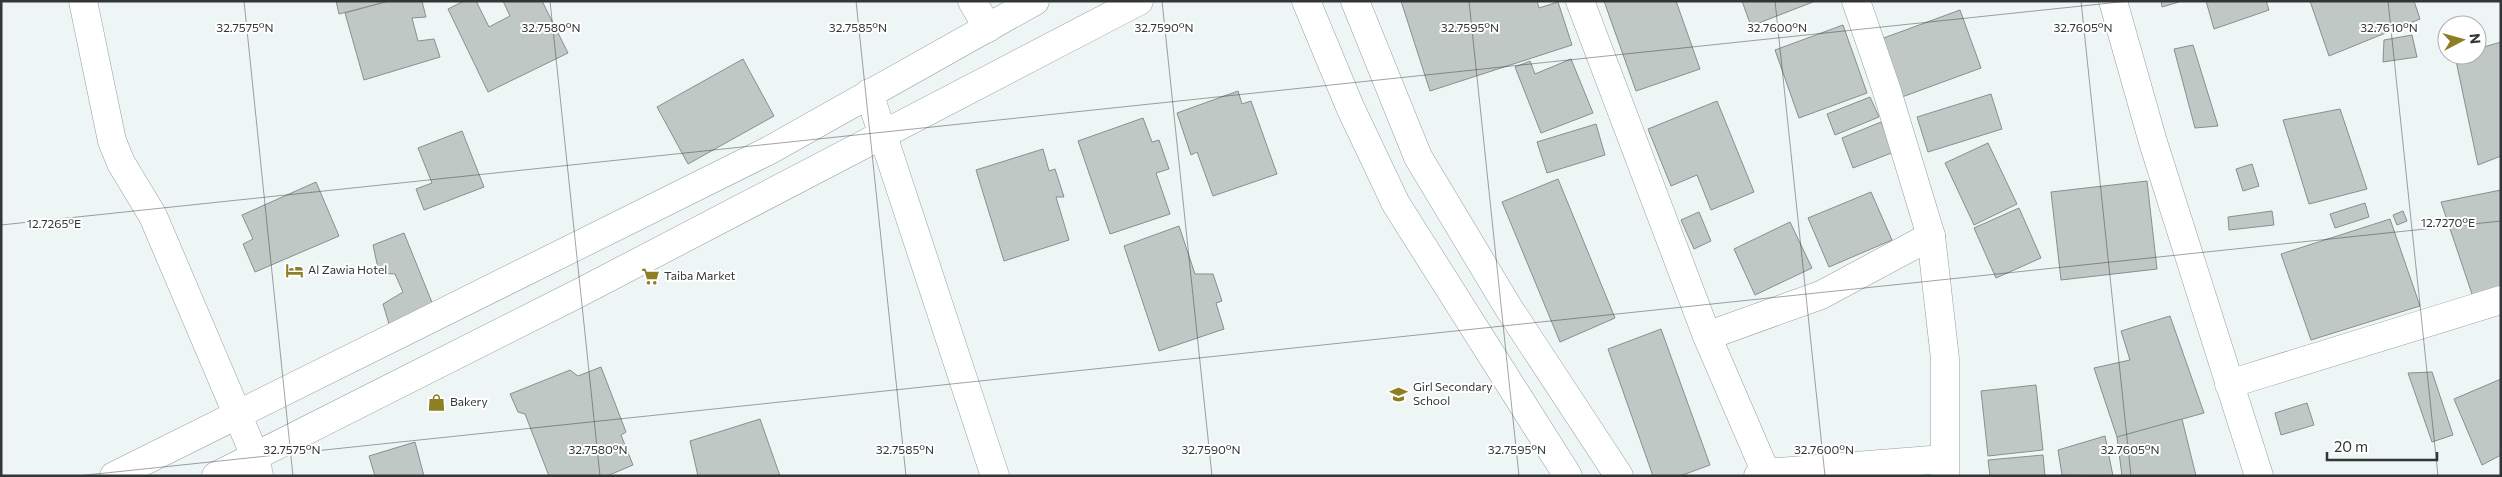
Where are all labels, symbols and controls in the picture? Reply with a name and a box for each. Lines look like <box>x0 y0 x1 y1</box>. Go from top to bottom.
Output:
north arrow <box>2437 15 2487 65</box>
text: 32.7575°N <box>216 20 274 34</box>
text: 32.7580°N <box>521 20 581 34</box>
text: 32.7585°N <box>829 20 887 34</box>
text: 32.7590°N <box>1134 20 1194 34</box>
text: 32.7595°N <box>1441 20 1499 34</box>
text: 32.7600°N <box>1747 20 1807 34</box>
text: 32.7605°N <box>2053 20 2113 34</box>
text: 32.7610°N <box>2360 20 2418 34</box>
text: N <box>2466 32 2484 45</box>
text: 12.7270°E <box>2421 215 2475 229</box>
text: 12.7265°E <box>27 216 81 230</box>
hotel icon: Al Zawia Hotel <box>284 260 304 280</box>
place label: Al Zawia Hotel <box>308 262 387 276</box>
supermarket icon: Taiba Market <box>640 266 660 286</box>
place label: Taiba Market <box>664 268 736 282</box>
place label: Girl Secondary School <box>1413 379 1493 407</box>
school or university icon: Girl Secondary School <box>1389 384 1409 404</box>
shop icon: Bakery <box>426 392 446 412</box>
place label: Bakery <box>450 394 488 408</box>
scale bar <box>2327 430 2437 462</box>
text: 20 m <box>2334 437 2368 455</box>
text: 32.7575°N <box>263 442 321 456</box>
text: 32.7580°N <box>568 442 628 456</box>
text: 32.7585°N <box>876 442 934 456</box>
text: 32.7590°N <box>1181 442 1241 456</box>
text: 32.7595°N <box>1488 442 1546 456</box>
text: 32.7600°N <box>1794 442 1854 456</box>
text: 32.7605°N <box>2100 442 2160 456</box>

